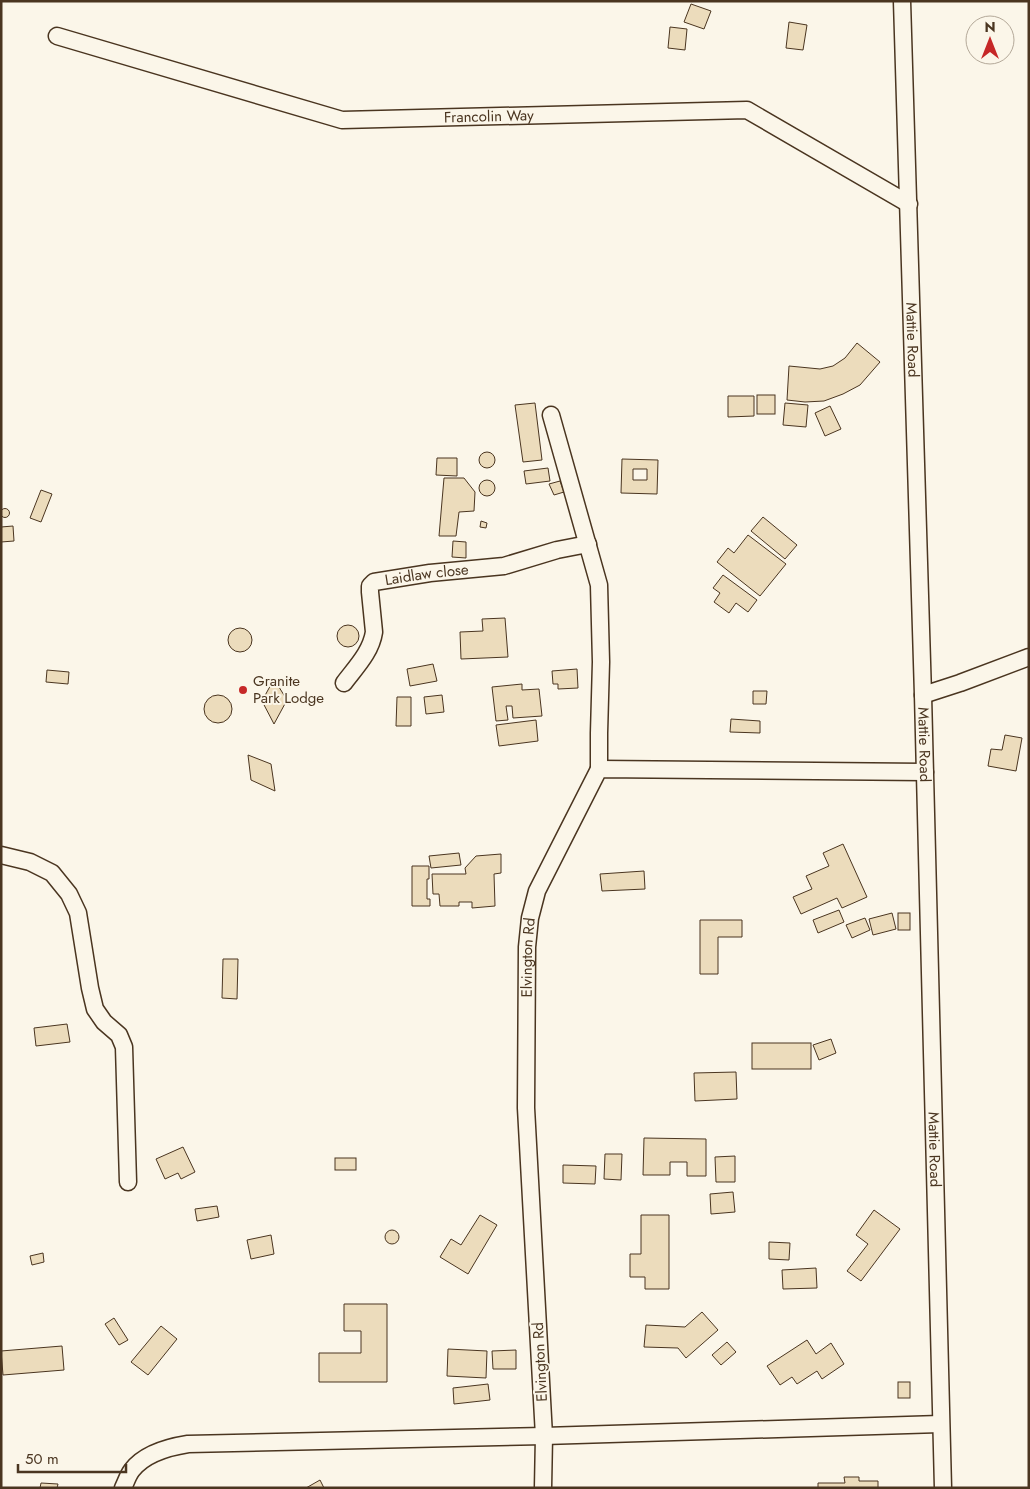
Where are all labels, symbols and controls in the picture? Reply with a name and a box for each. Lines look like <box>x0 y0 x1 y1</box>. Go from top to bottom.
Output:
north arrow <box>965 15 1015 65</box>
text: N <box>984 17 996 37</box>
street label: Francolin Way <box>444 104 534 128</box>
street label: Mattie Road <box>900 302 924 378</box>
street label: Laidlaw close <box>383 558 470 591</box>
place label: Granite Park Lodge <box>253 670 324 709</box>
marker: Granite Park Lodge <box>237 684 249 696</box>
street label: Mattie Road <box>912 707 936 783</box>
street label: Elvington Rd <box>516 917 541 998</box>
street label: Mattie Road <box>923 1112 946 1187</box>
street label: Elvington Rd <box>527 1322 553 1402</box>
scale bar <box>18 1442 125 1474</box>
text: 50 m <box>25 1448 59 1470</box>

